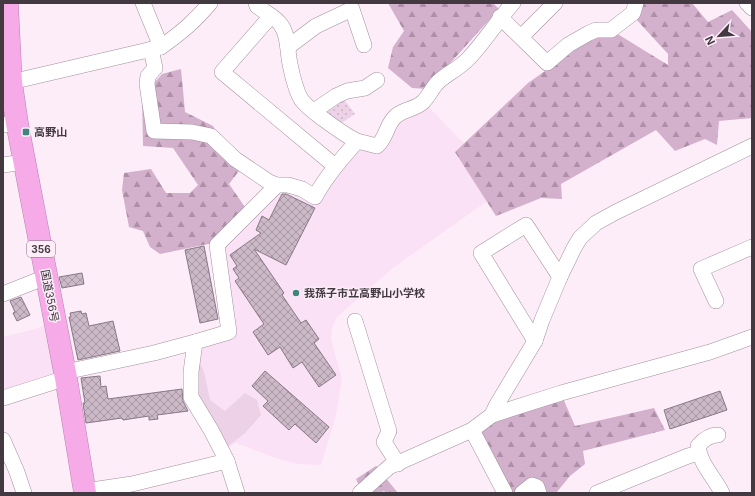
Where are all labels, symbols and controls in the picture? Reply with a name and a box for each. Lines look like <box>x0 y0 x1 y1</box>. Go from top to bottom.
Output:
north arrow <box>699 16 739 56</box>
text: N <box>702 34 718 47</box>
place label: 高野山 <box>34 125 67 139</box>
marker: 高野山 <box>21 127 31 137</box>
road number: 356 <box>27 241 55 257</box>
street label: 国道356号 <box>38 268 62 324</box>
place label: 我孫子市立高野山小学校 <box>304 286 425 300</box>
marker: 我孫子市立高野山小学校 <box>291 288 301 298</box>

